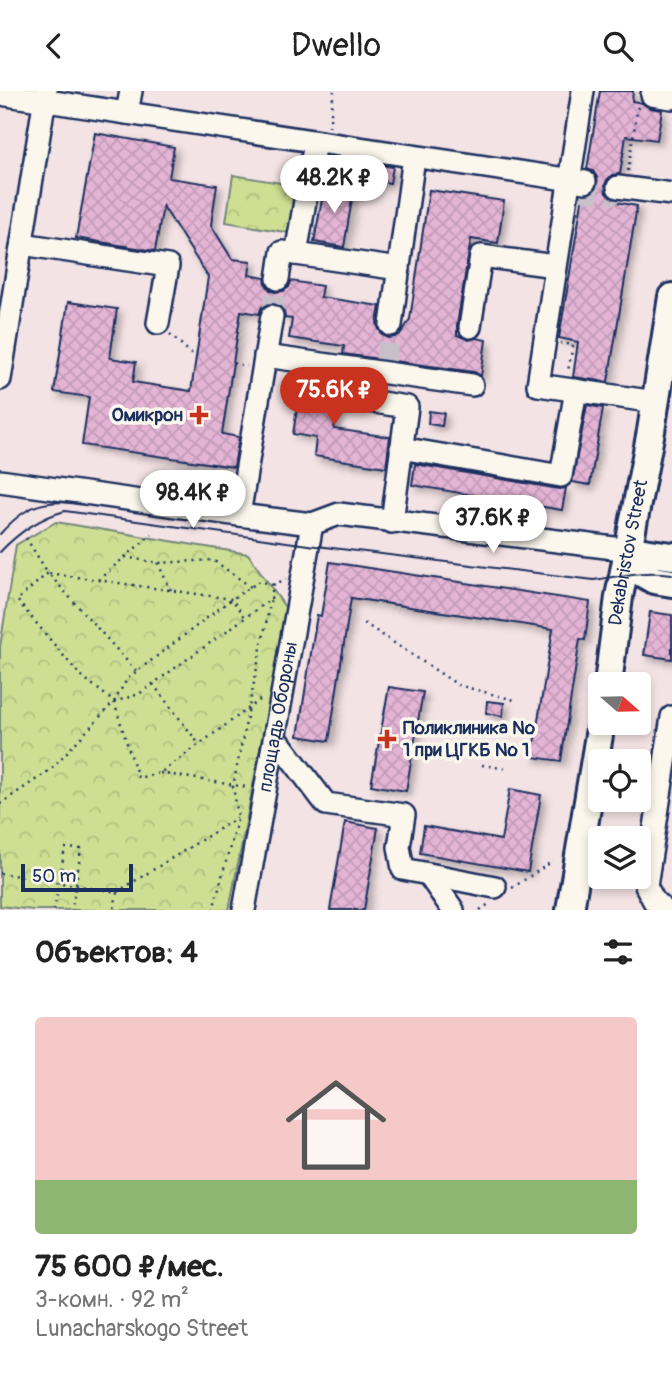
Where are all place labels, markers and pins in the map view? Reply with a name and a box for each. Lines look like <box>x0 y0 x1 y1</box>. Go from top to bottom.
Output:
pin: 48.2K ₽ <box>269 155 399 215</box>
pin: 75.6K ₽ <box>269 367 399 427</box>
place label: Омикрон <box>112 403 183 427</box>
marker: Омикрон <box>189 405 209 425</box>
pin: 98.4K ₽ <box>128 471 258 530</box>
pin: 37.6K ₽ <box>428 496 558 555</box>
place label: Поликлиника № 1 при ЦГКБ № 1 <box>403 716 535 762</box>
marker: Поликлиника № 1 при ЦГКБ № 1 <box>377 729 397 749</box>

